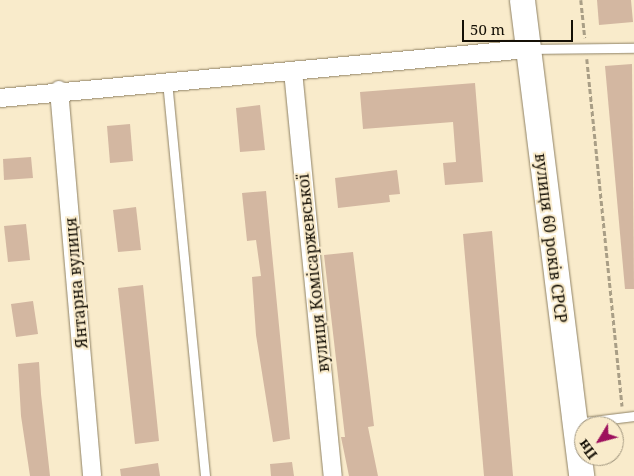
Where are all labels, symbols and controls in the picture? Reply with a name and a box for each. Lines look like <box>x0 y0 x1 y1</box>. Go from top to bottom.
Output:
scale bar <box>464 10 575 42</box>
text: 50 m <box>470 19 505 39</box>
street label: вулиця 60 років СРСР <box>531 152 571 324</box>
street label: вулиця Комісаржевської <box>293 173 333 373</box>
street label: Янтарна вулиця <box>61 217 91 349</box>
north arrow <box>574 416 624 466</box>
text: Пн <box>574 436 601 464</box>

